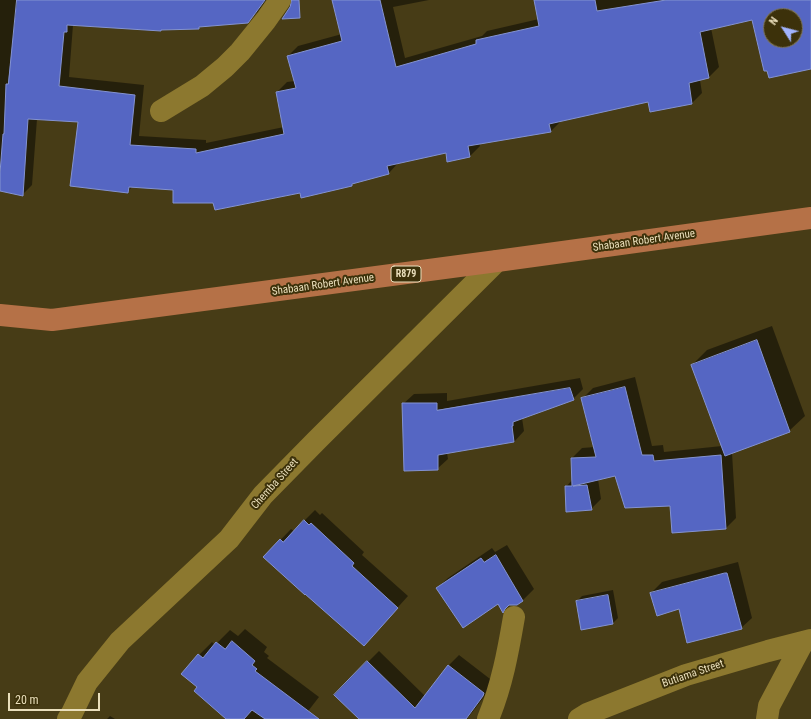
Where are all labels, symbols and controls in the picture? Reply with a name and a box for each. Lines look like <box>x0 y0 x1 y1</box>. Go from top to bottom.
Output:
north arrow <box>763 8 803 48</box>
text: N <box>766 15 781 28</box>
street label: Shabaan Robert Avenue <box>592 227 696 255</box>
road number: R879 <box>391 266 421 282</box>
street label: Shabaan Robert Avenue <box>271 271 375 299</box>
street label: Chemba Street <box>249 456 301 512</box>
street label: Butiama Street <box>660 657 726 691</box>
scale bar <box>10 685 102 711</box>
text: 20 m <box>15 693 39 707</box>

